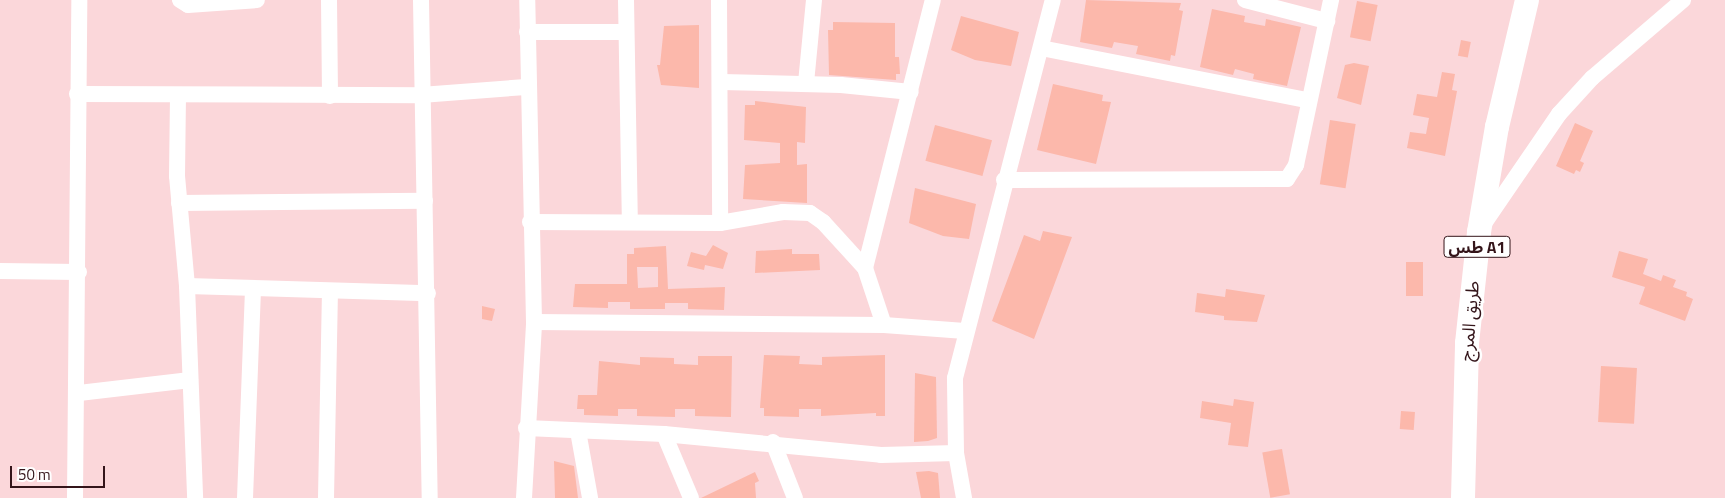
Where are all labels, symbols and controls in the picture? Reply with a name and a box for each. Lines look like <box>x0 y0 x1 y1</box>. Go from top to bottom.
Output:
road number: طس A1 <box>1443 233 1511 260</box>
street label: طريق المرج <box>1456 280 1484 362</box>
scale bar <box>12 456 108 488</box>
text: 50 m <box>18 463 51 486</box>

